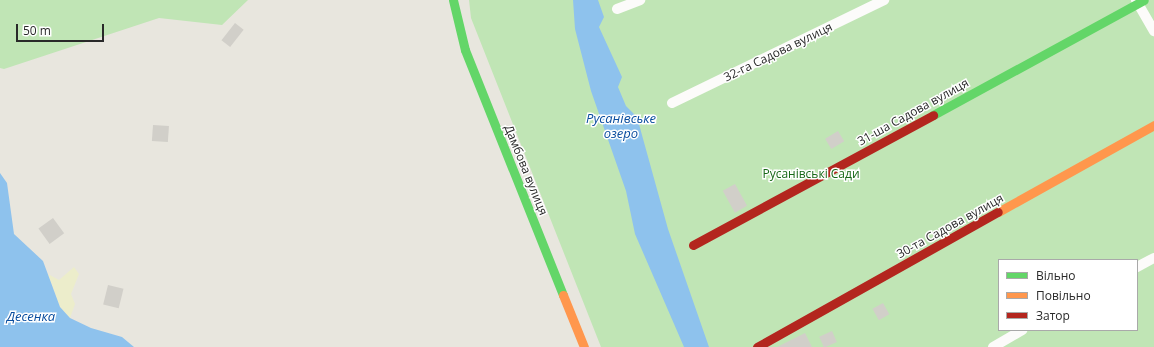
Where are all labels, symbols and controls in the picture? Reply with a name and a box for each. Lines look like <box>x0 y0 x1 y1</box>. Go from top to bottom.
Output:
scale bar <box>18 16 106 42</box>
street label: 32-га Садова вулиця <box>721 19 835 85</box>
text: 50 m <box>23 22 51 39</box>
street label: 31-ша Садова вулиця <box>855 75 971 149</box>
water label: Русанівське озеро <box>586 111 656 142</box>
street label: Дамбова вулиця <box>501 123 551 217</box>
park label: Русанівські Сади <box>762 167 860 181</box>
street label: 30-та Садова вулиця <box>894 191 1006 261</box>
legend <box>998 259 1138 331</box>
text: Вільно <box>1036 267 1076 284</box>
text: Повільно <box>1036 287 1091 304</box>
text: Затор <box>1036 307 1070 324</box>
water label: Десенка <box>7 308 55 324</box>

